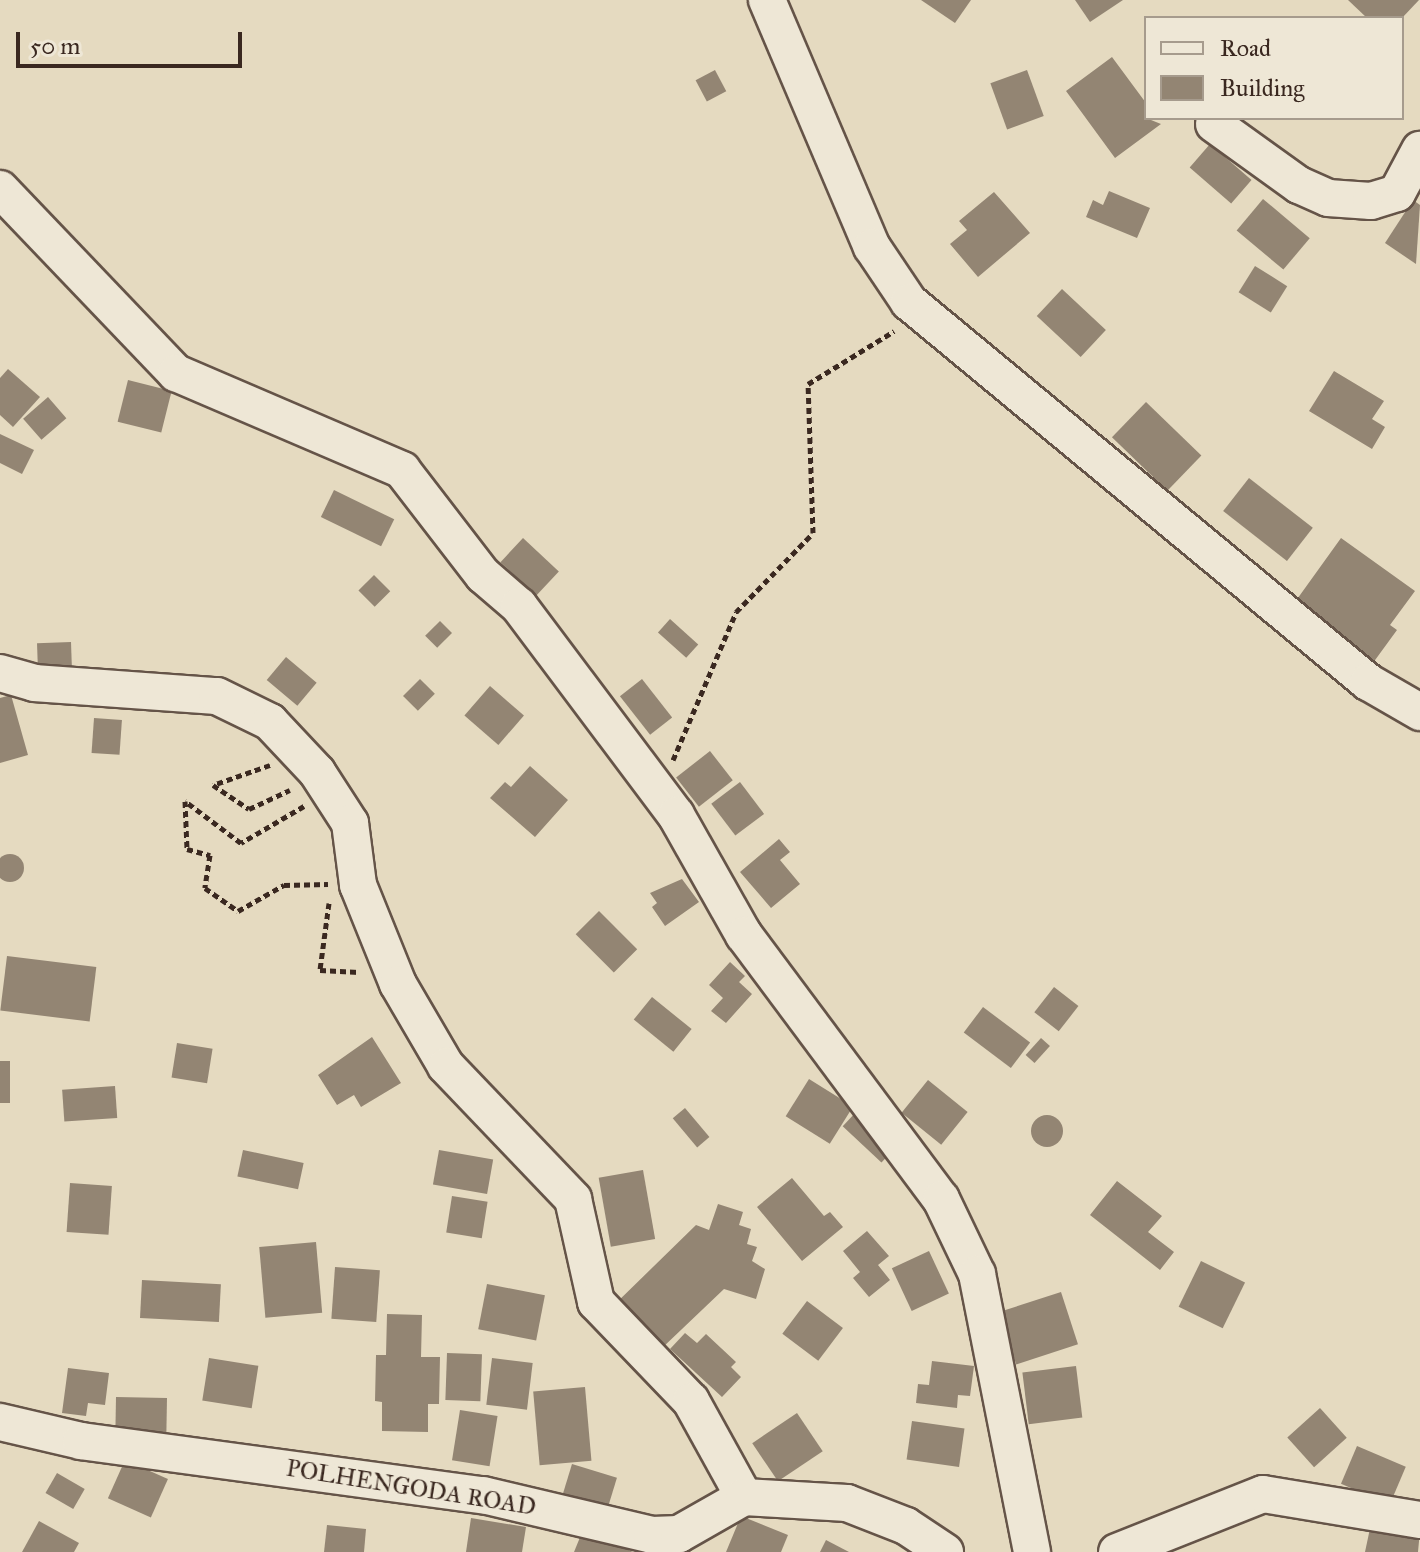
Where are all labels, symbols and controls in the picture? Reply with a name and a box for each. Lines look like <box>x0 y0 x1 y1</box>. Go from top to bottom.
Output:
scale bar <box>20 16 246 66</box>
legend <box>1144 16 1404 120</box>
text: 50 m <box>30 31 80 61</box>
text: Road <box>1220 33 1271 63</box>
text: Building <box>1220 73 1305 103</box>
street label: POLHENGODA ROAD <box>284 1454 538 1522</box>

